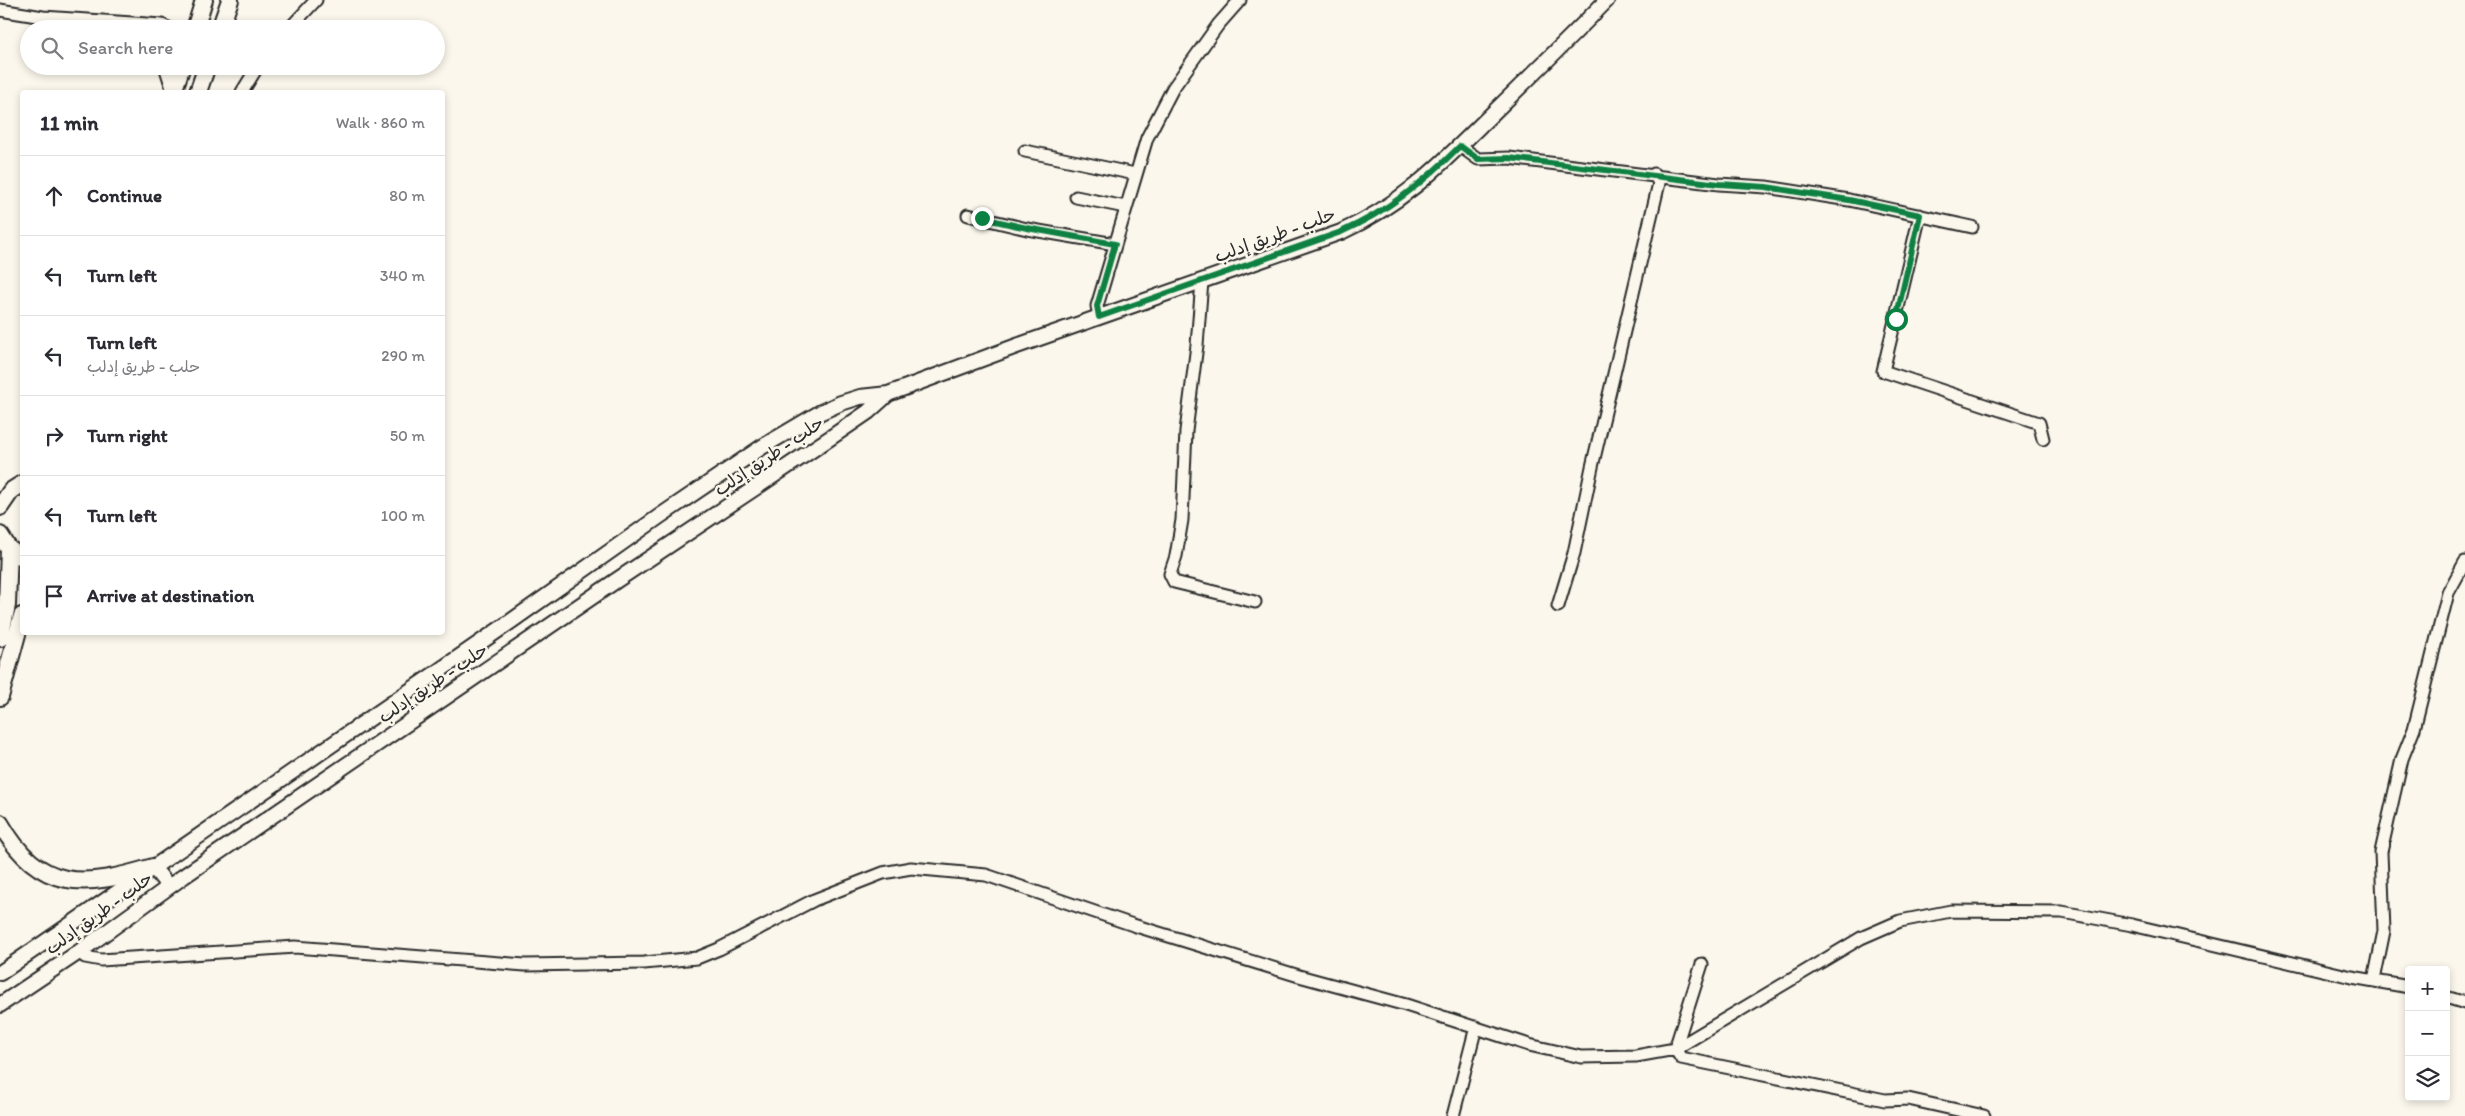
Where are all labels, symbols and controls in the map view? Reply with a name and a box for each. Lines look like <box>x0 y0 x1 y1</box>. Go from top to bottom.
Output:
search box <box>20 20 445 75</box>
icon: search <box>38 34 66 62</box>
text: Search here <box>78 36 173 59</box>
text: 11 min <box>40 110 98 135</box>
text: Walk · 860 m <box>336 113 425 132</box>
icon: ahead <box>40 182 68 210</box>
text: Continue <box>87 184 162 207</box>
text: 80 m <box>389 186 425 205</box>
street label: حلب - طريق إدلب <box>1211 203 1339 267</box>
route end <box>971 207 994 230</box>
icon: left <box>40 262 68 290</box>
text: Turn left <box>87 264 157 287</box>
text: 340 m <box>380 266 425 285</box>
route start <box>1885 308 1908 331</box>
text: Turn left <box>87 331 157 354</box>
icon: left <box>40 342 68 370</box>
text: 290 m <box>381 346 425 365</box>
text: حلب - طريق إدلب <box>87 357 200 376</box>
street label: حلب - طريق إدلب <box>710 411 828 501</box>
icon: right <box>40 422 68 450</box>
text: Turn right <box>87 424 168 447</box>
text: 50 m <box>390 426 425 445</box>
icon: left <box>40 502 68 530</box>
text: Turn left <box>87 504 157 527</box>
text: 100 m <box>381 506 425 525</box>
icon: arrive <box>40 582 68 610</box>
text: Arrive at destination <box>87 584 254 607</box>
street label: حلب - طريق إدلب <box>374 638 492 728</box>
street label: حلب - طريق إدلب <box>41 867 157 959</box>
map controls <box>2405 966 2450 1101</box>
button: + <box>2405 966 2450 1011</box>
button: − <box>2405 1011 2450 1056</box>
button: layers <box>2405 1056 2450 1101</box>

